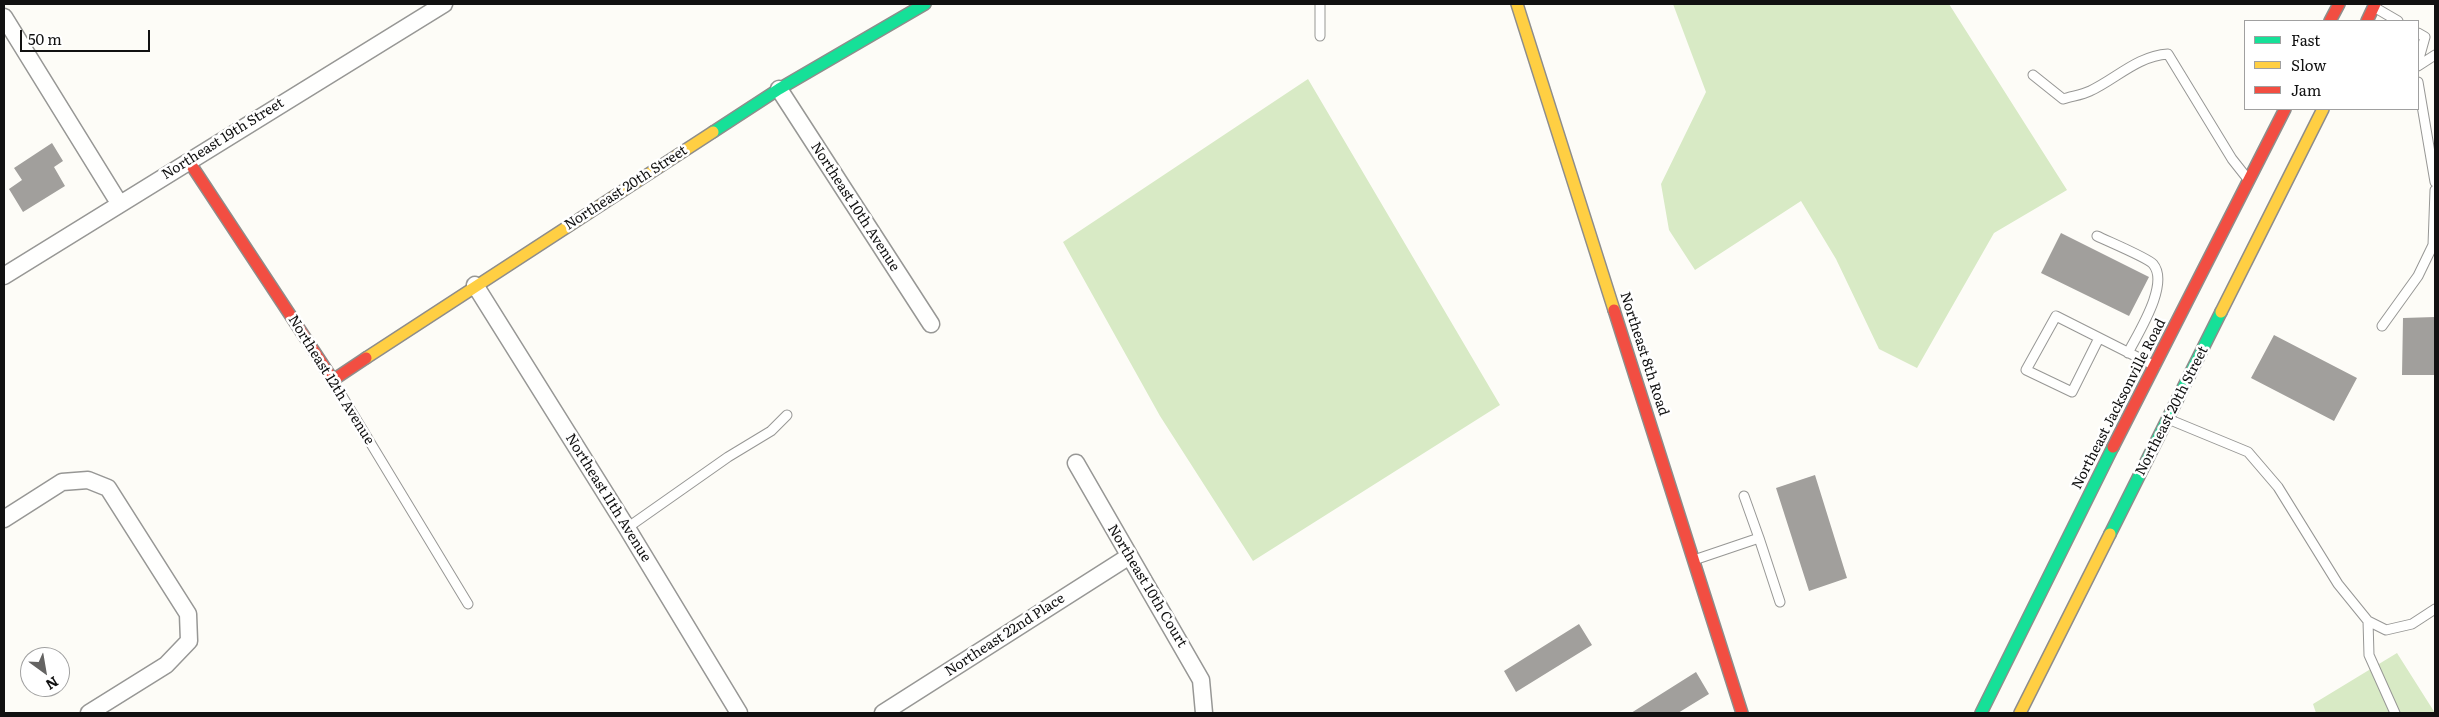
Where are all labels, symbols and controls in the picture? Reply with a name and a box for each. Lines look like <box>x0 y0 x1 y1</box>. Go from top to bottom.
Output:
scale bar <box>22 20 152 52</box>
legend <box>2244 20 2419 110</box>
text: 50 m <box>28 27 62 50</box>
text: Fast <box>2291 28 2320 51</box>
text: Slow <box>2291 53 2326 76</box>
text: Jam <box>2291 78 2321 101</box>
street label: Northeast 19th Street <box>159 95 287 183</box>
street label: Northeast 10th Avenue <box>807 139 903 275</box>
street label: Northeast 20th Street <box>562 142 690 234</box>
street label: Northeast 8th Road <box>1616 290 1672 418</box>
street label: Northeast 12th Avenue <box>284 312 378 448</box>
street label: Northeast Jacksonville Road <box>2069 316 2169 492</box>
street label: Northeast 20th Street <box>2132 344 2212 478</box>
street label: Northeast 11th Avenue <box>562 431 654 565</box>
street label: Northeast 10th Court <box>1104 521 1190 651</box>
street label: Northeast 22nd Place <box>942 590 1068 680</box>
north arrow <box>20 647 70 697</box>
text: N <box>42 672 63 695</box>

